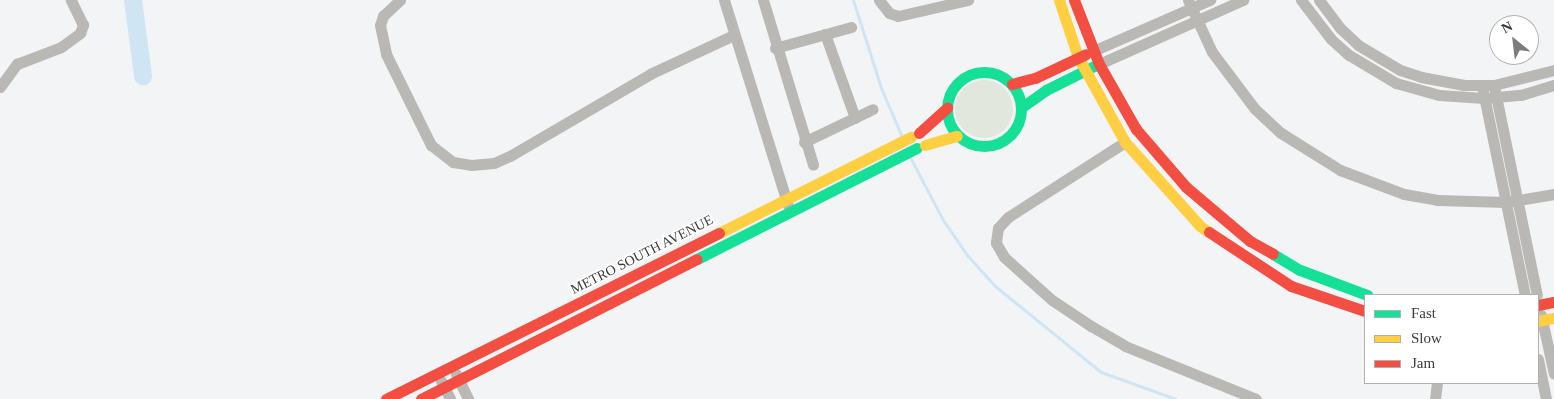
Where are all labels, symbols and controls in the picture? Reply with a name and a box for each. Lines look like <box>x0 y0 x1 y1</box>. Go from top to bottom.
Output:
north arrow <box>1489 15 1539 65</box>
text: N <box>1499 18 1515 36</box>
street label: METRO SOUTH AVENUE <box>568 212 716 298</box>
legend <box>1364 294 1539 384</box>
text: Fast <box>1411 305 1436 321</box>
text: Slow <box>1411 330 1442 346</box>
text: Jam <box>1411 355 1435 371</box>

